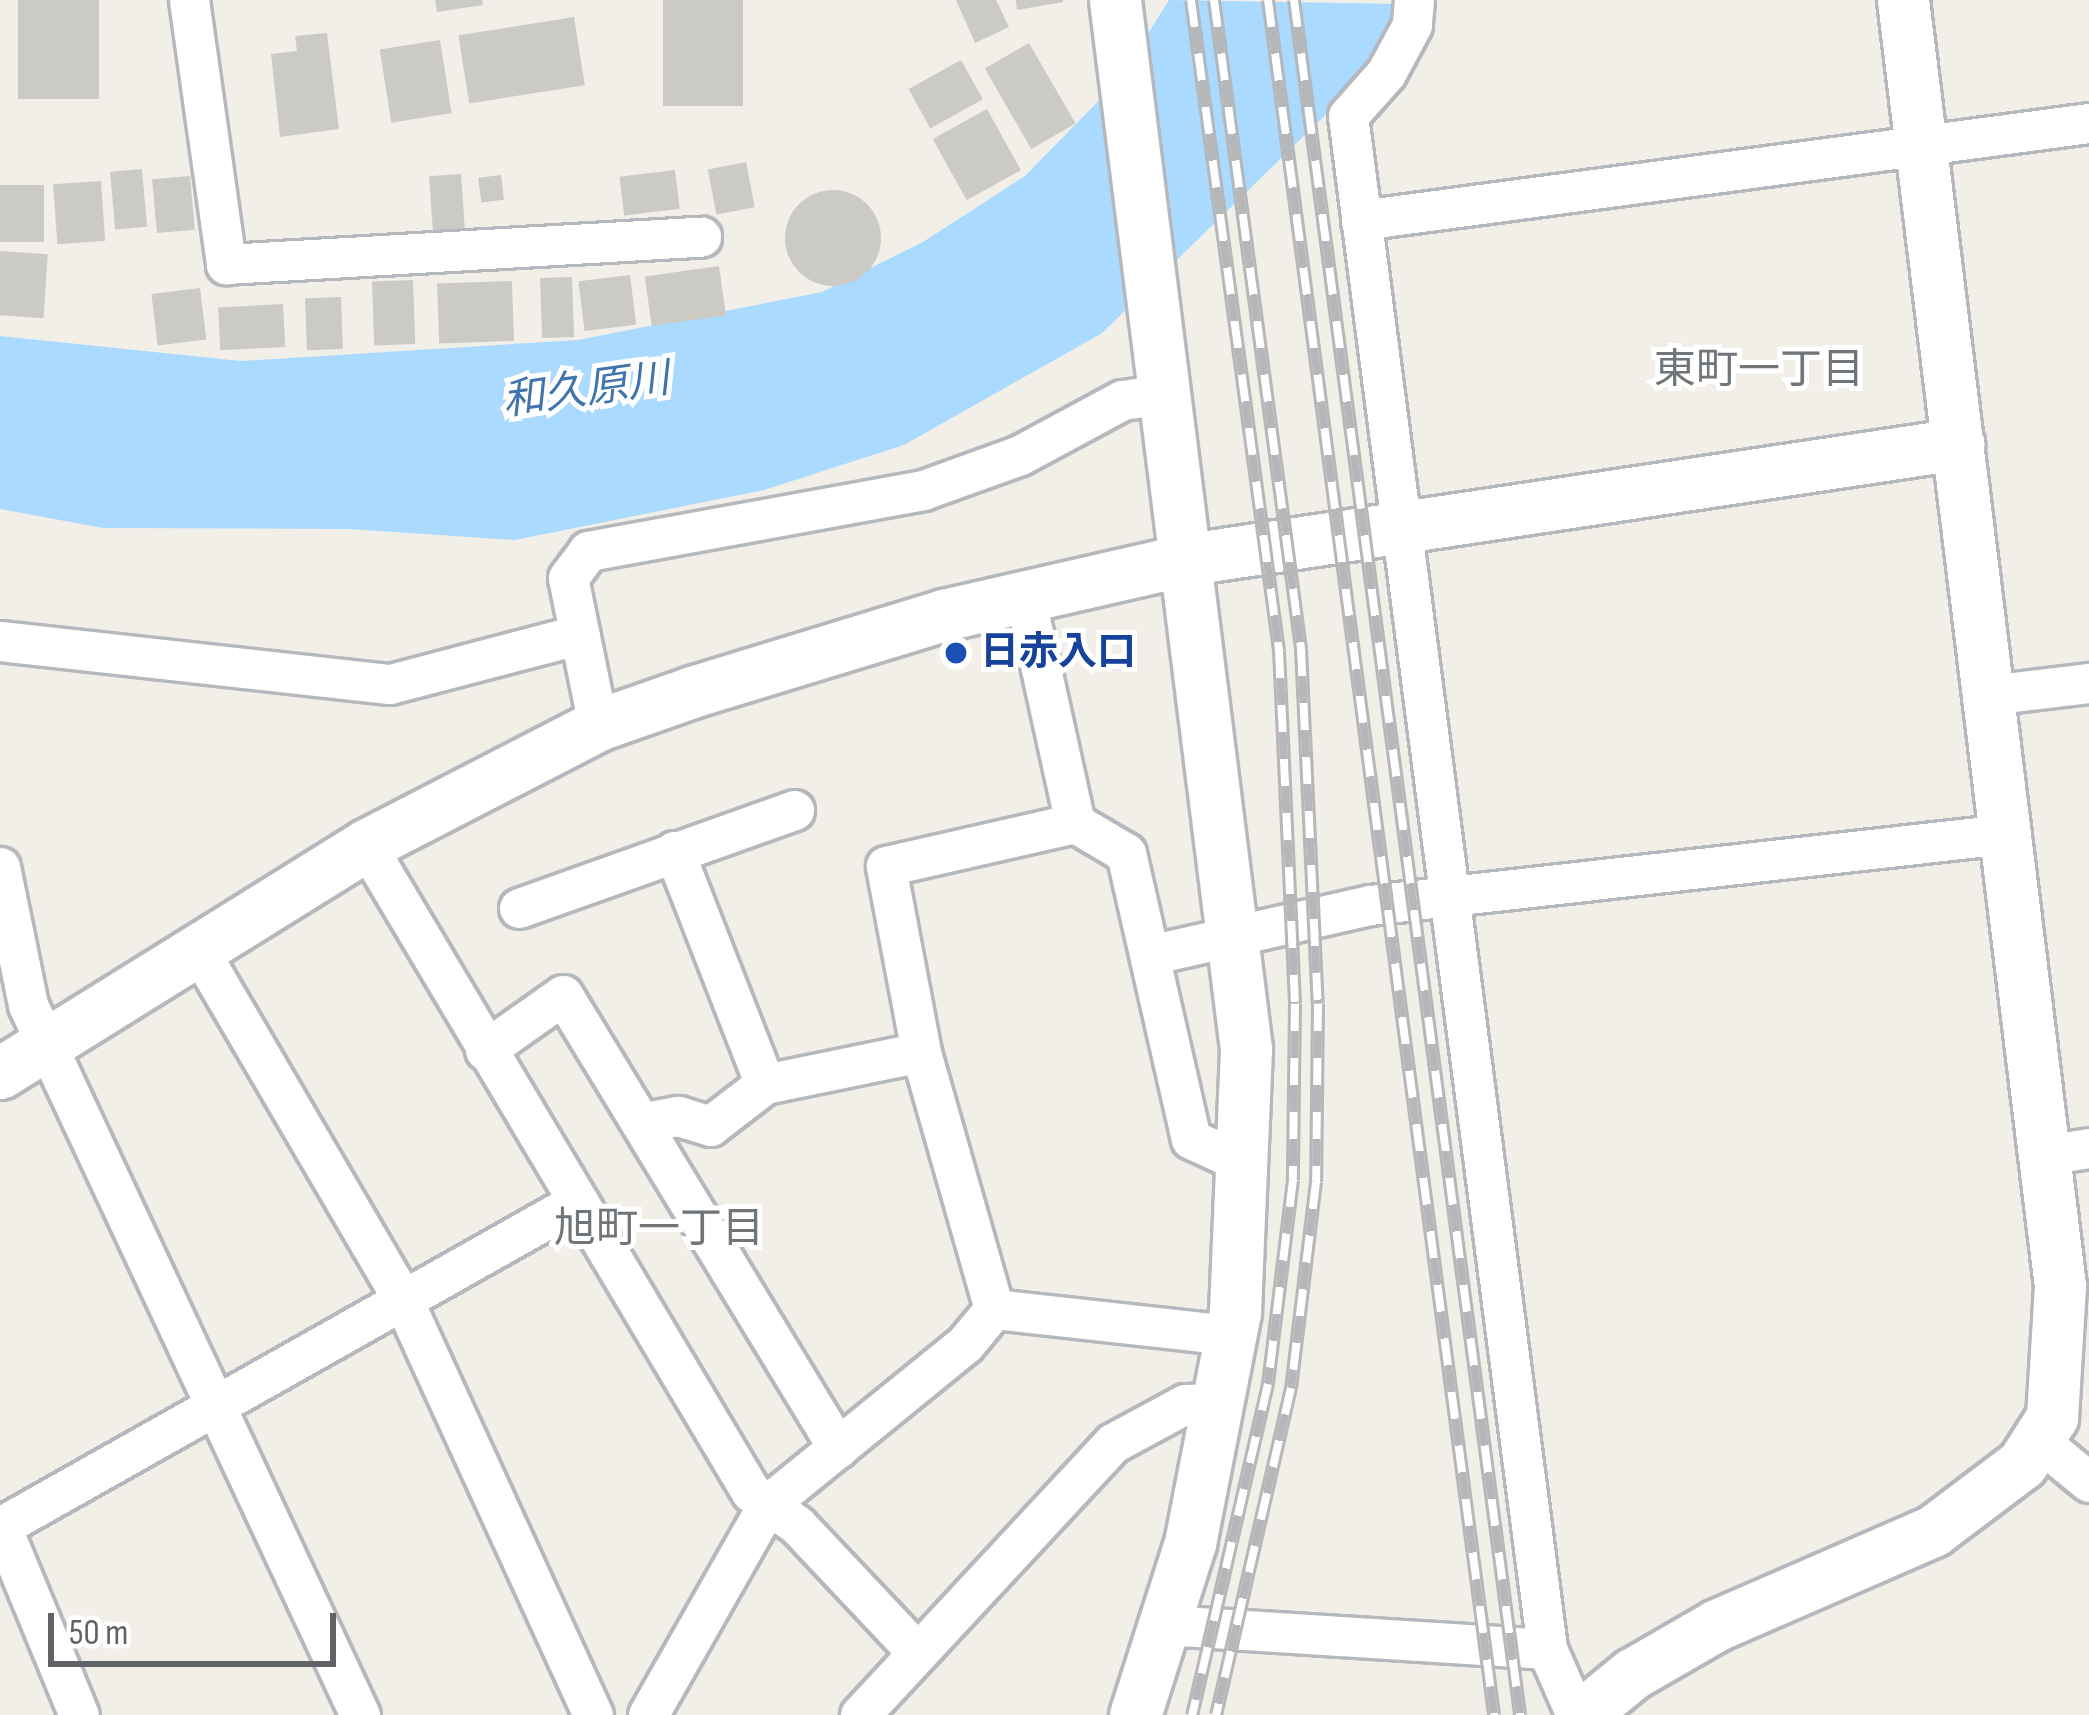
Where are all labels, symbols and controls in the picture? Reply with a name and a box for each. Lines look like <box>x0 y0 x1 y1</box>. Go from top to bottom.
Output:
district label: 東町一丁目 <box>1654 346 1864 396</box>
water label: 和久原川 <box>499 354 673 428</box>
place label: 日赤入口 <box>980 630 1136 676</box>
marker: 日赤入口 <box>943 640 969 666</box>
district label: 旭町一丁目 <box>554 1205 764 1255</box>
scale bar <box>54 1589 342 1663</box>
text: 50 m <box>69 1612 128 1655</box>

